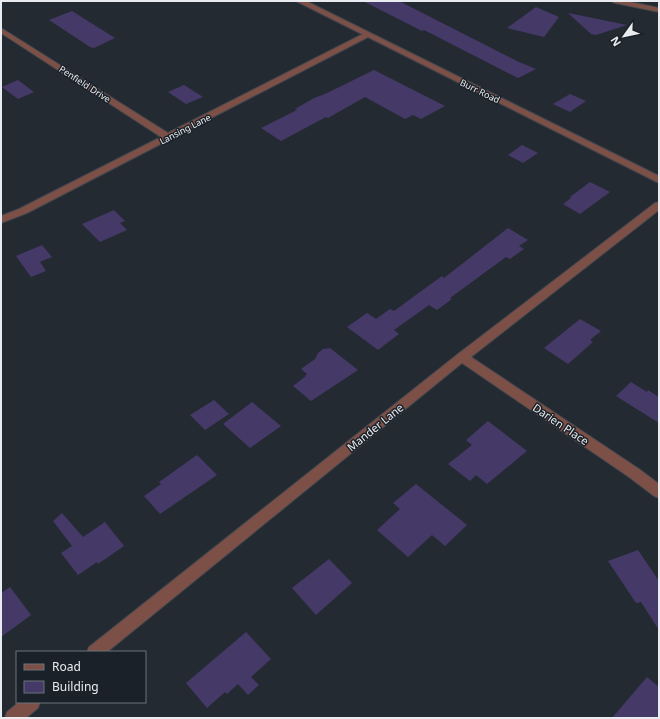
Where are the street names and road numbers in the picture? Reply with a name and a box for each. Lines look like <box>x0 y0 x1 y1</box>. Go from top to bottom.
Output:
street label: Penfield Drive <box>57 62 113 106</box>
street label: Burr Road <box>458 76 502 106</box>
street label: Lansing Lane <box>157 111 213 147</box>
street label: Mander Lane <box>344 400 406 454</box>
street label: Darien Place <box>530 400 592 448</box>

